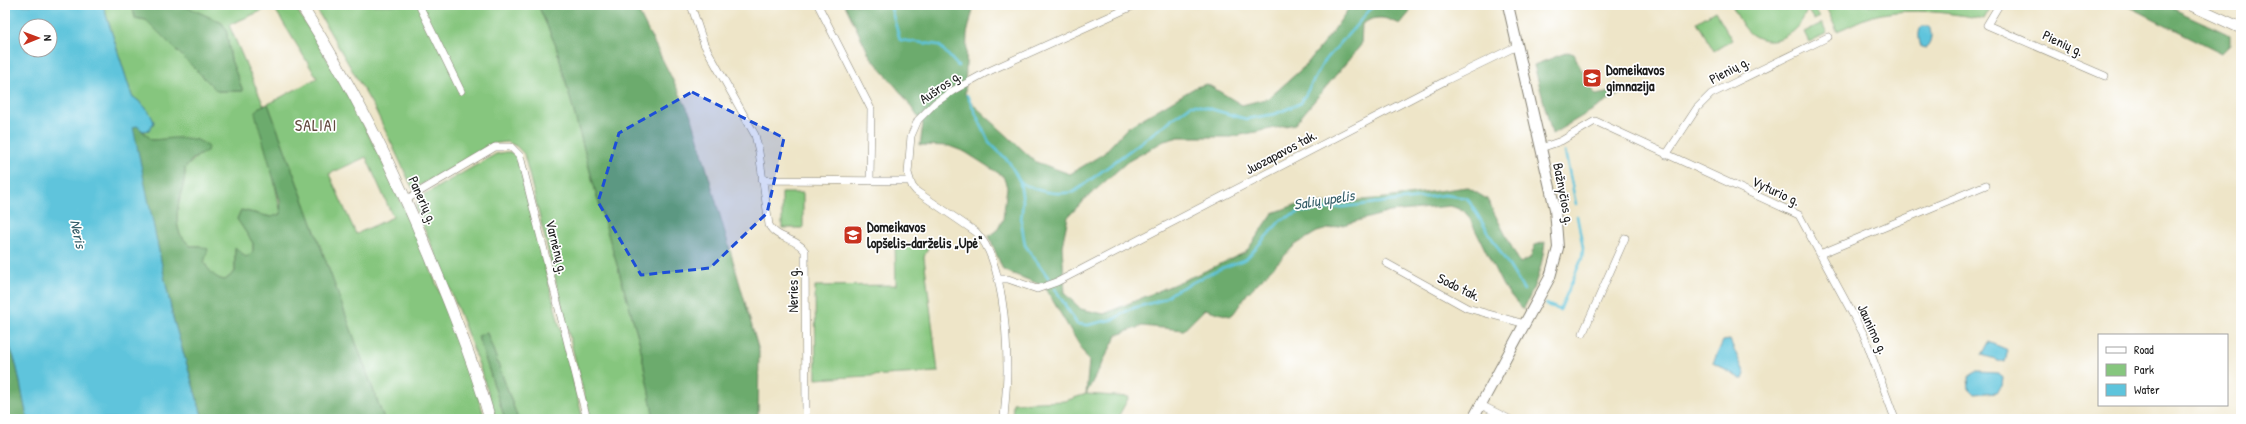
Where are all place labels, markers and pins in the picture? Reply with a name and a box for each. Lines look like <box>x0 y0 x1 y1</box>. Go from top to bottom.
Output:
place label: Domeikavos gimnazija <box>1606 60 1665 97</box>
school or university icon: Domeikavos gimnazija <box>1581 67 1603 89</box>
place label: Domeikavos lopšelis-darželis „Upė“ <box>867 217 983 254</box>
school or university icon: Domeikavos lopšelis-darželis „Upė“ <box>842 224 864 246</box>

